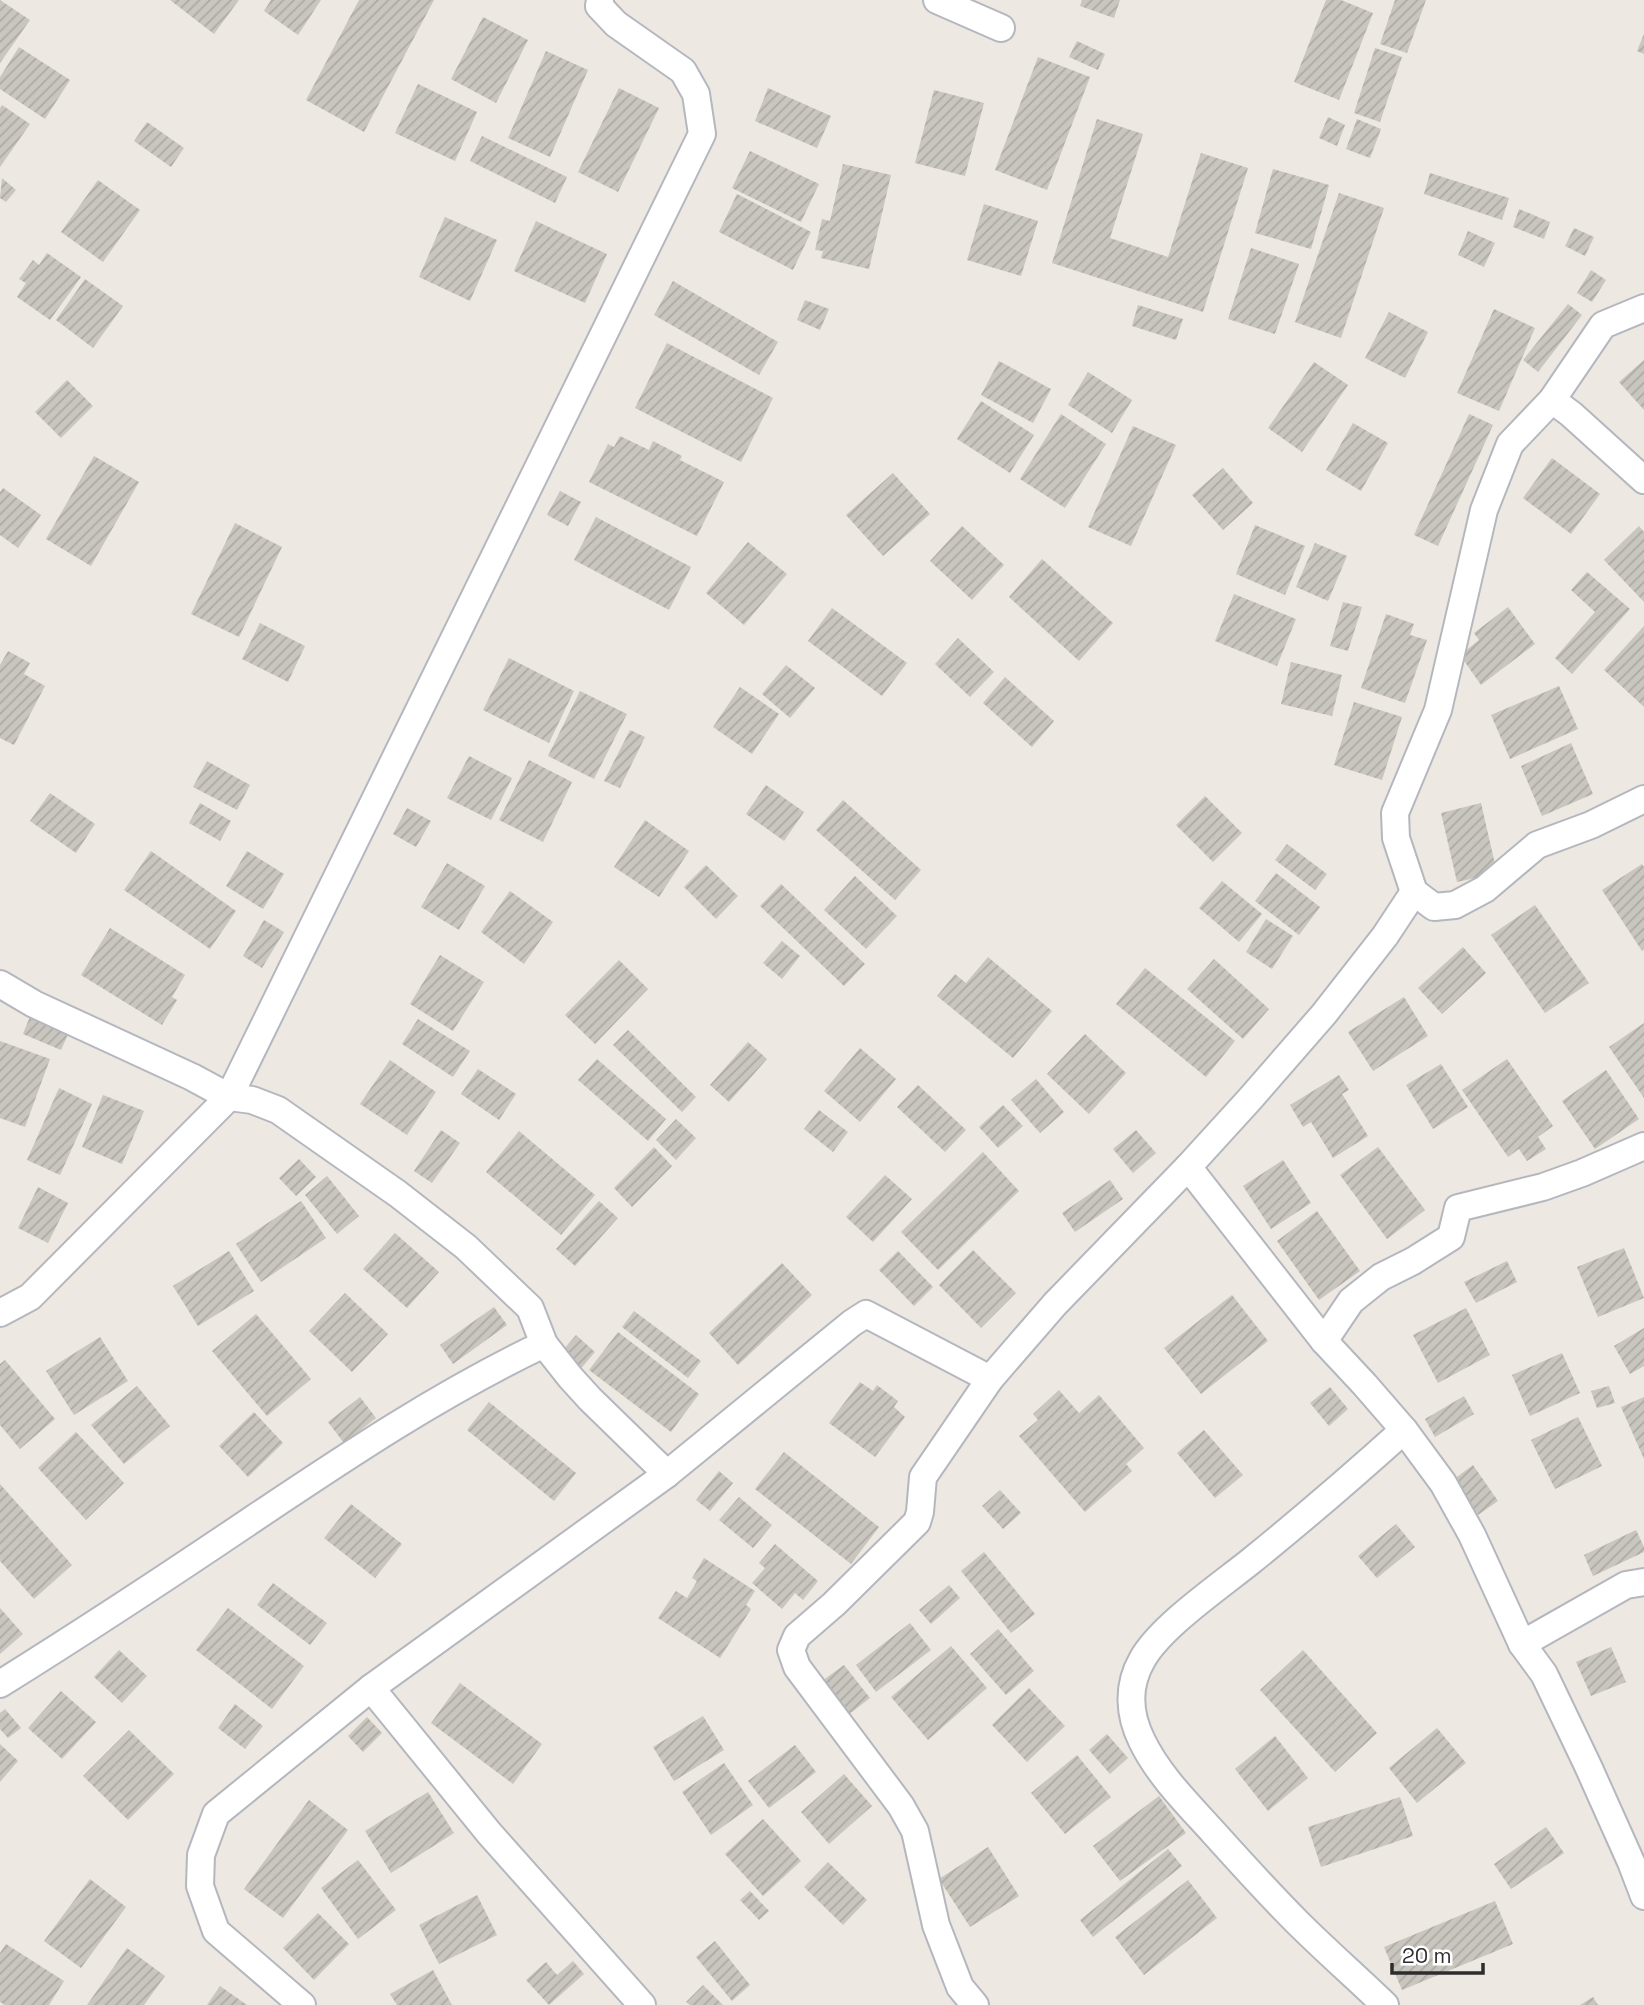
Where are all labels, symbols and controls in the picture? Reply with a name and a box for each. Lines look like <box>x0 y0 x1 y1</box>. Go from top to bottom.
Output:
scale bar <box>1392 1932 1483 1976</box>
text: 20 m <box>1402 1942 1452 1969</box>

